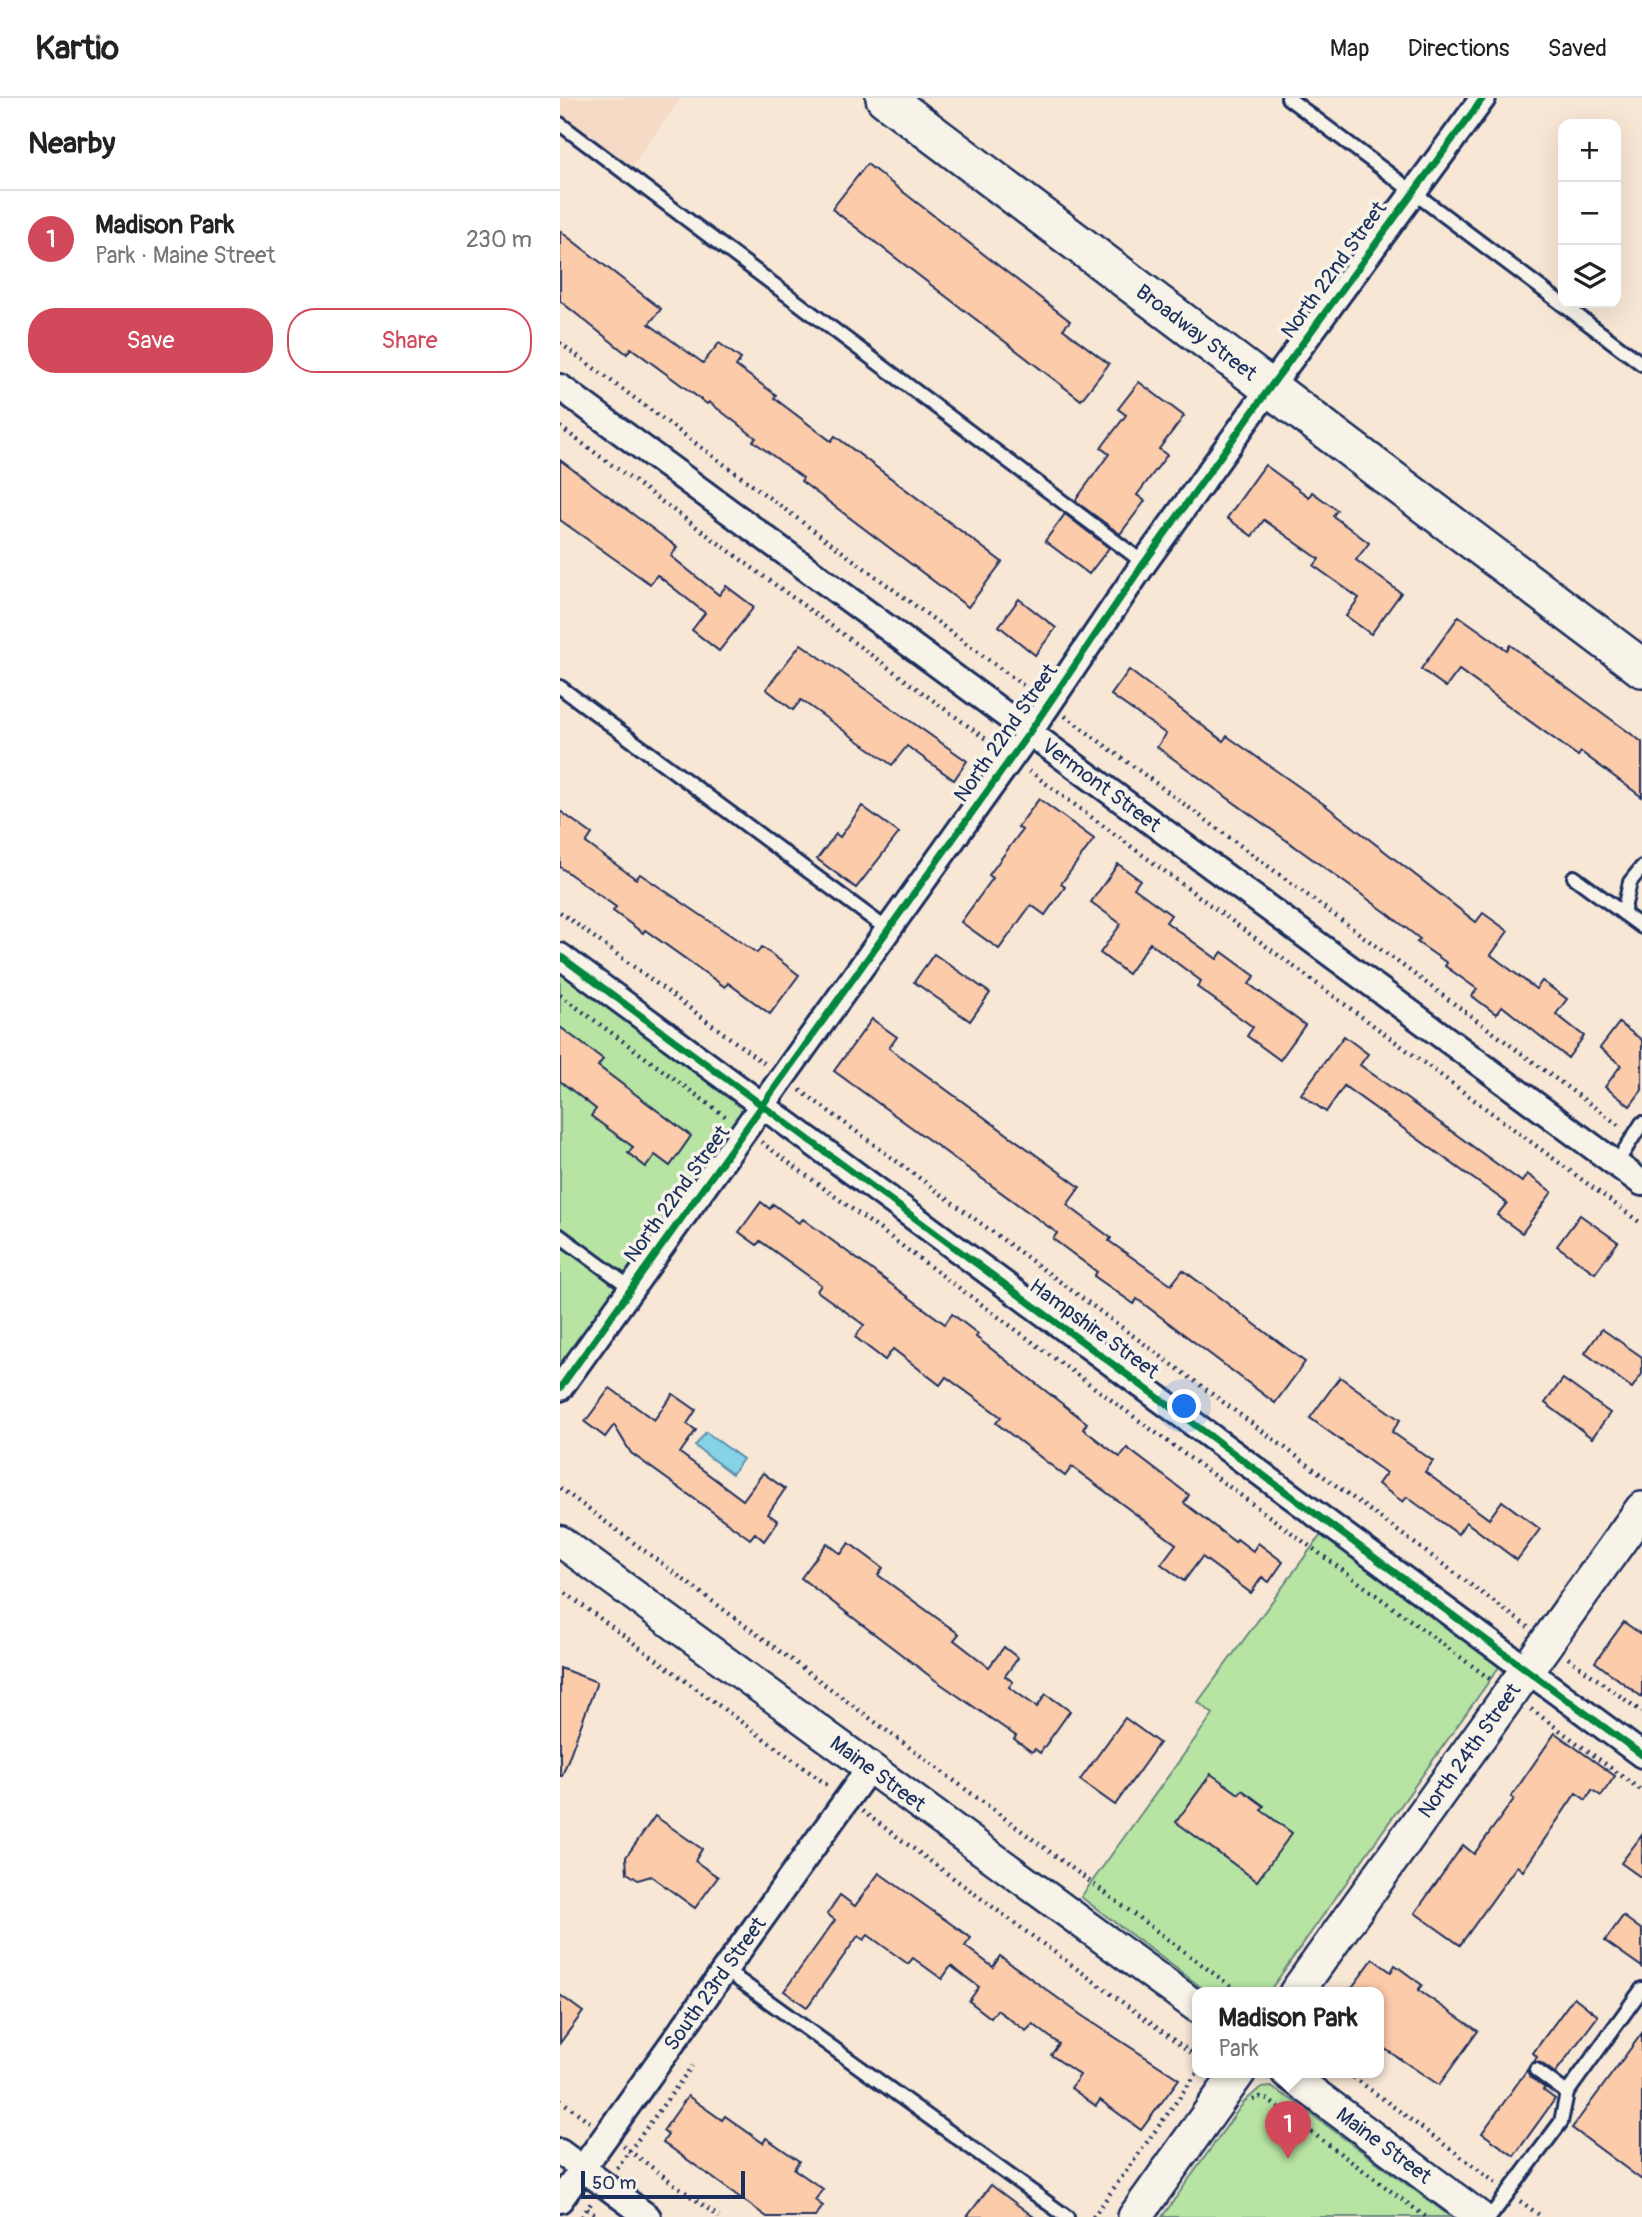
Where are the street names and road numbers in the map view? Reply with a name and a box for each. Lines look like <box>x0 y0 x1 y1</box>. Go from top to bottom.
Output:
street label: North 22nd Street <box>1275 196 1393 344</box>
street label: Broadway Street <box>1131 278 1263 387</box>
street label: North 22nd Street <box>948 658 1064 808</box>
street label: Vermont Street <box>1036 732 1167 838</box>
street label: North 22nd Street <box>618 1120 736 1268</box>
street label: Hampshire Street <box>1024 1273 1165 1385</box>
street label: North 24th Street <box>1412 1677 1527 1823</box>
street label: Maine Street <box>825 1730 932 1818</box>
street label: South 23rd Street <box>658 1911 772 2056</box>
street label: Maine Street <box>1331 2101 1437 2190</box>

